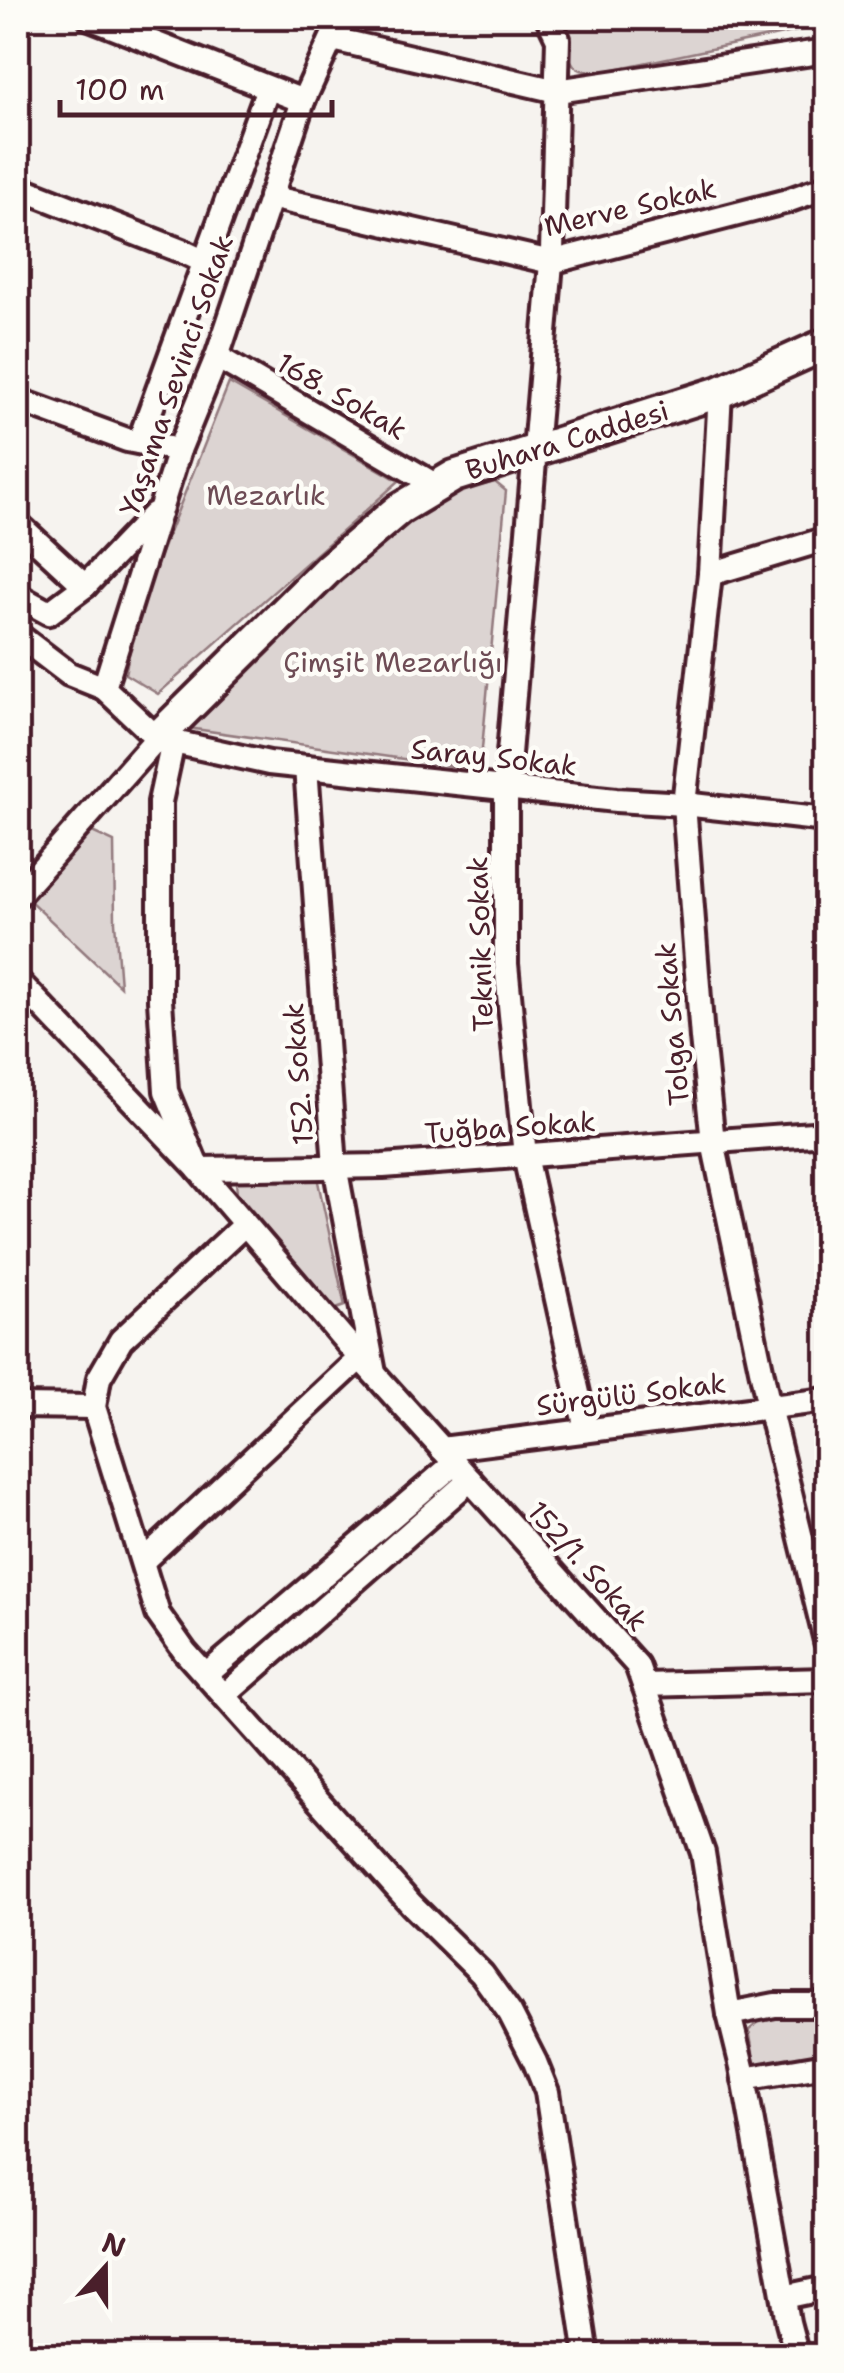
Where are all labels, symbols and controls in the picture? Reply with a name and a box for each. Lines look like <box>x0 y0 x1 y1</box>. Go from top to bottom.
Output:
scale bar <box>60 55 332 117</box>
text: 100 m <box>75 69 165 110</box>
street label: Merve Sokak <box>540 169 720 245</box>
street label: Yaşama Sevinci Sokak <box>110 230 242 520</box>
street label: 168. Sokak <box>270 343 414 449</box>
street label: Buhara Caddesi <box>461 391 673 489</box>
park label: Mezarlık <box>206 476 326 514</box>
park label: Çimşit Mezarlığı <box>283 643 503 681</box>
street label: Saray Sokak <box>409 729 579 785</box>
street label: Teknik Sokak <box>458 856 502 1032</box>
street label: Tolga Sokak <box>646 941 698 1107</box>
street label: 152. Sokak <box>274 1002 322 1146</box>
street label: Tuğba Sokak <box>423 1102 597 1152</box>
street label: Sürgülü Sokak <box>534 1364 728 1424</box>
street label: 152/1. Sokak <box>519 1493 657 1639</box>
north arrow <box>55 2218 155 2318</box>
text: N <box>97 2223 131 2266</box>

